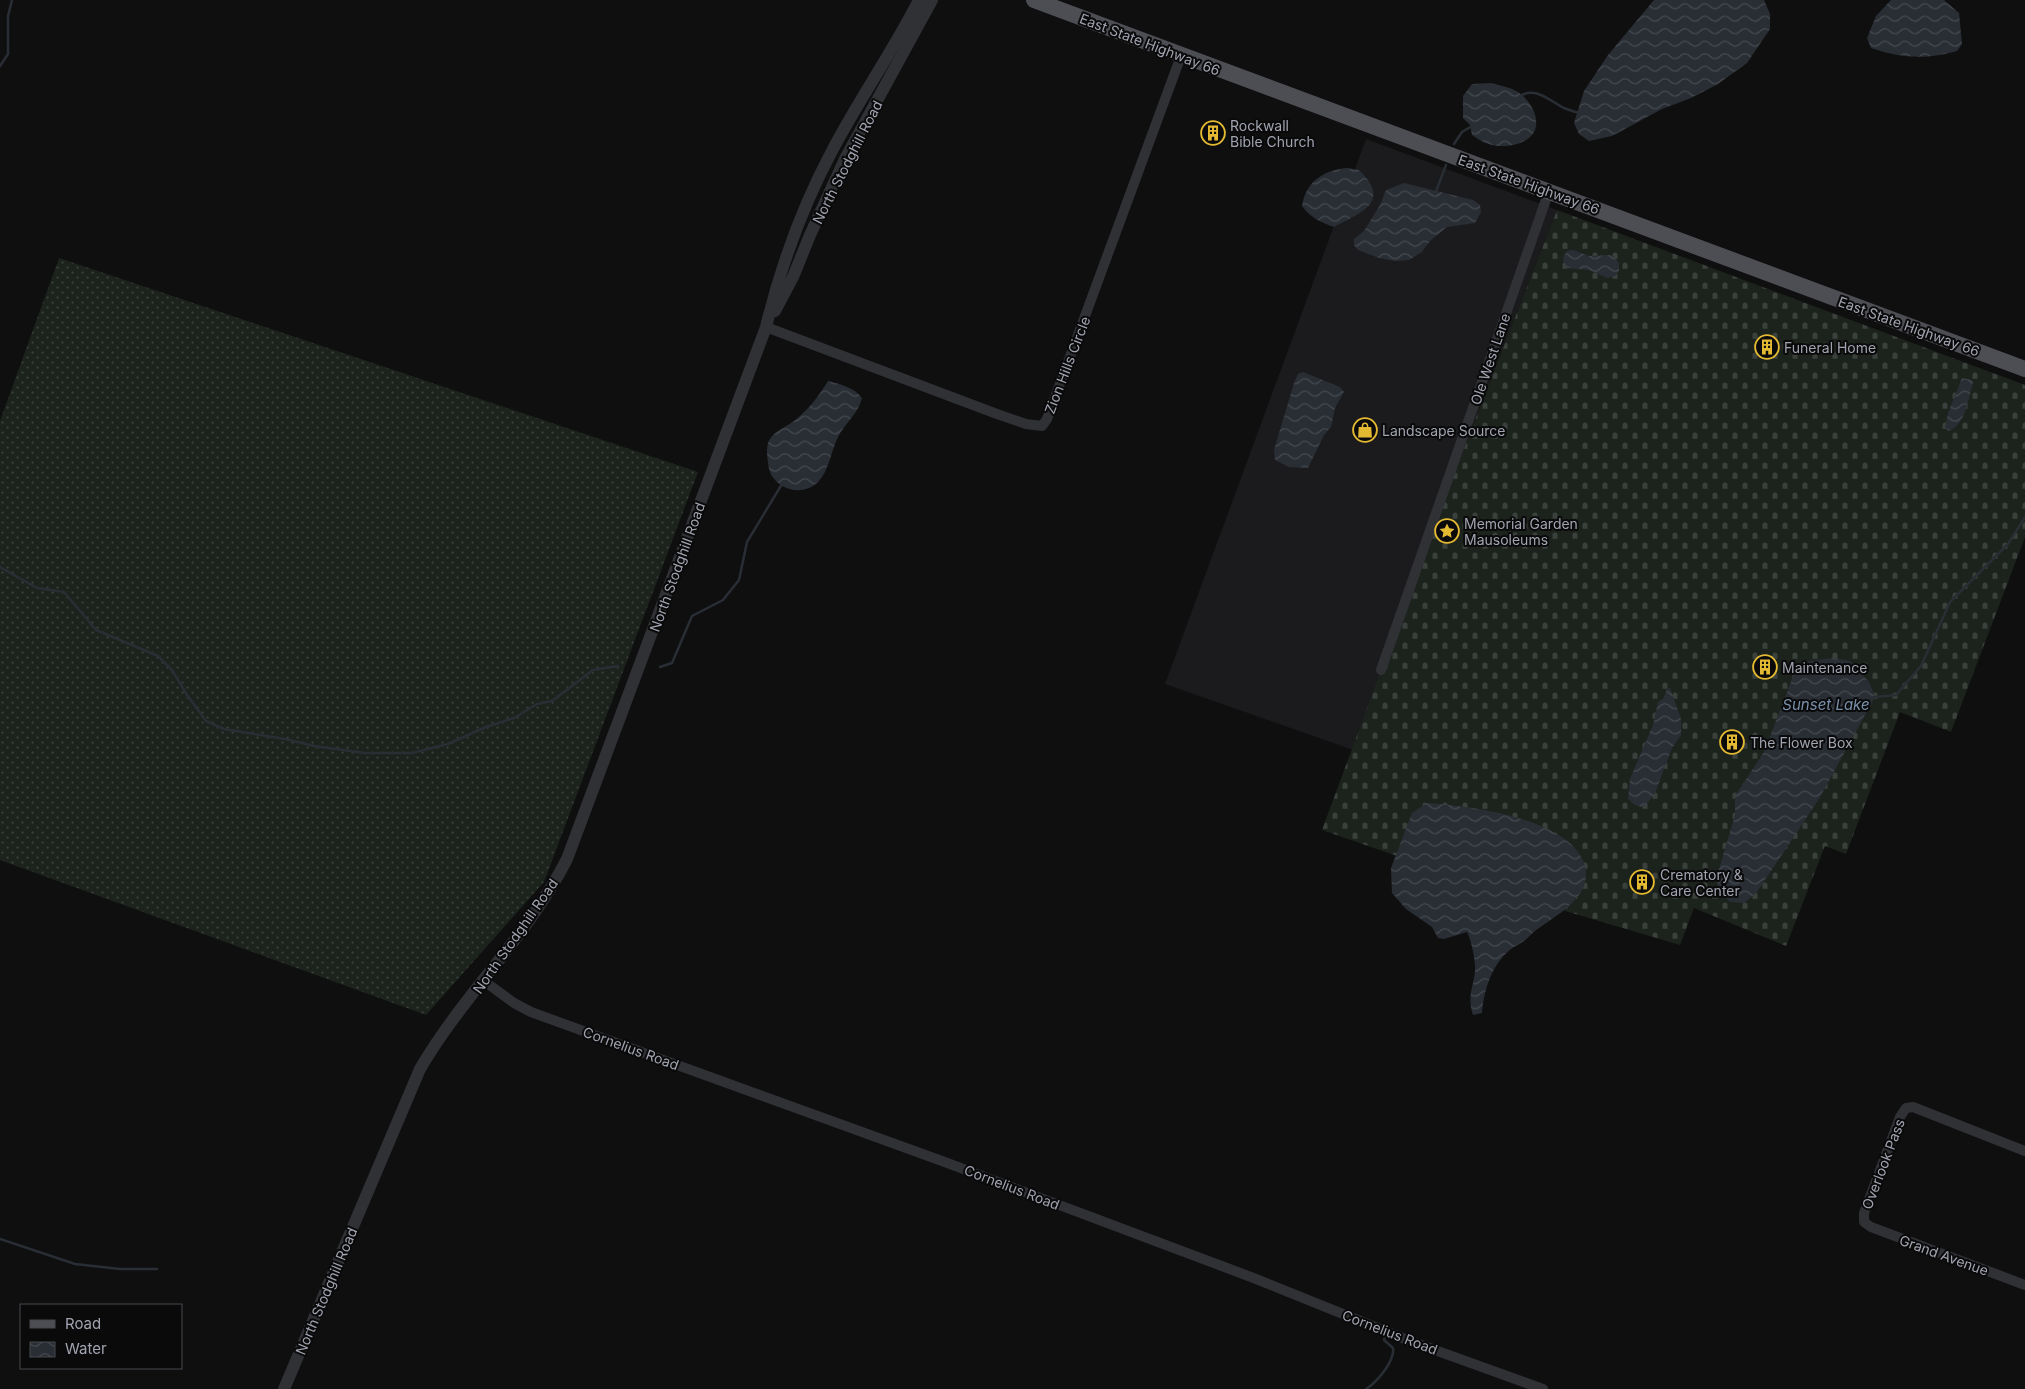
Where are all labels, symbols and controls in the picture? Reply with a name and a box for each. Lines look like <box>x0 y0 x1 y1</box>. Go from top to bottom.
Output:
street label: East State Highway 66 <box>1077 9 1223 79</box>
street label: North Stodghill Road <box>808 97 886 227</box>
place label: Rockwall Bible Church <box>1230 117 1315 150</box>
building icon: Rockwall Bible Church <box>1200 120 1226 146</box>
street label: East State Highway 66 <box>1456 151 1602 217</box>
street label: East State Highway 66 <box>1836 293 1982 359</box>
street label: Ole West Lane <box>1466 311 1514 407</box>
street label: Zion Hills Circle <box>1041 314 1093 416</box>
building icon: Funeral Home <box>1754 334 1780 360</box>
place label: Funeral Home <box>1784 339 1876 356</box>
shop icon: Landscape Source <box>1352 417 1378 443</box>
place label: Landscape Source <box>1382 422 1506 439</box>
street label: North Stodghill Road <box>646 500 708 634</box>
place label: Memorial Garden Mausoleums <box>1464 515 1578 548</box>
place icon: Memorial Garden Mausoleums <box>1434 518 1460 544</box>
building icon: Maintenance <box>1752 654 1778 680</box>
place label: Maintenance <box>1782 659 1867 676</box>
water label: Sunset Lake <box>1782 695 1870 714</box>
building icon: The Flower Box <box>1719 729 1745 755</box>
place label: The Flower Box <box>1750 734 1853 751</box>
place label: Crematory & Care Center <box>1660 866 1743 899</box>
building icon: Crematory & Care Center <box>1629 869 1655 895</box>
street label: North Stodghill Road <box>469 875 561 997</box>
street label: Cornelius Road <box>581 1023 681 1073</box>
street label: Overlook Pass <box>1858 1116 1908 1212</box>
street label: Cornelius Road <box>962 1161 1062 1213</box>
street label: North Stodghill Road <box>292 1225 360 1357</box>
street label: Grand Avenue <box>1897 1231 1991 1279</box>
legend <box>20 1304 182 1369</box>
street label: Cornelius Road <box>1340 1306 1440 1358</box>
text: Road <box>65 1314 101 1333</box>
text: Water <box>65 1339 107 1358</box>

